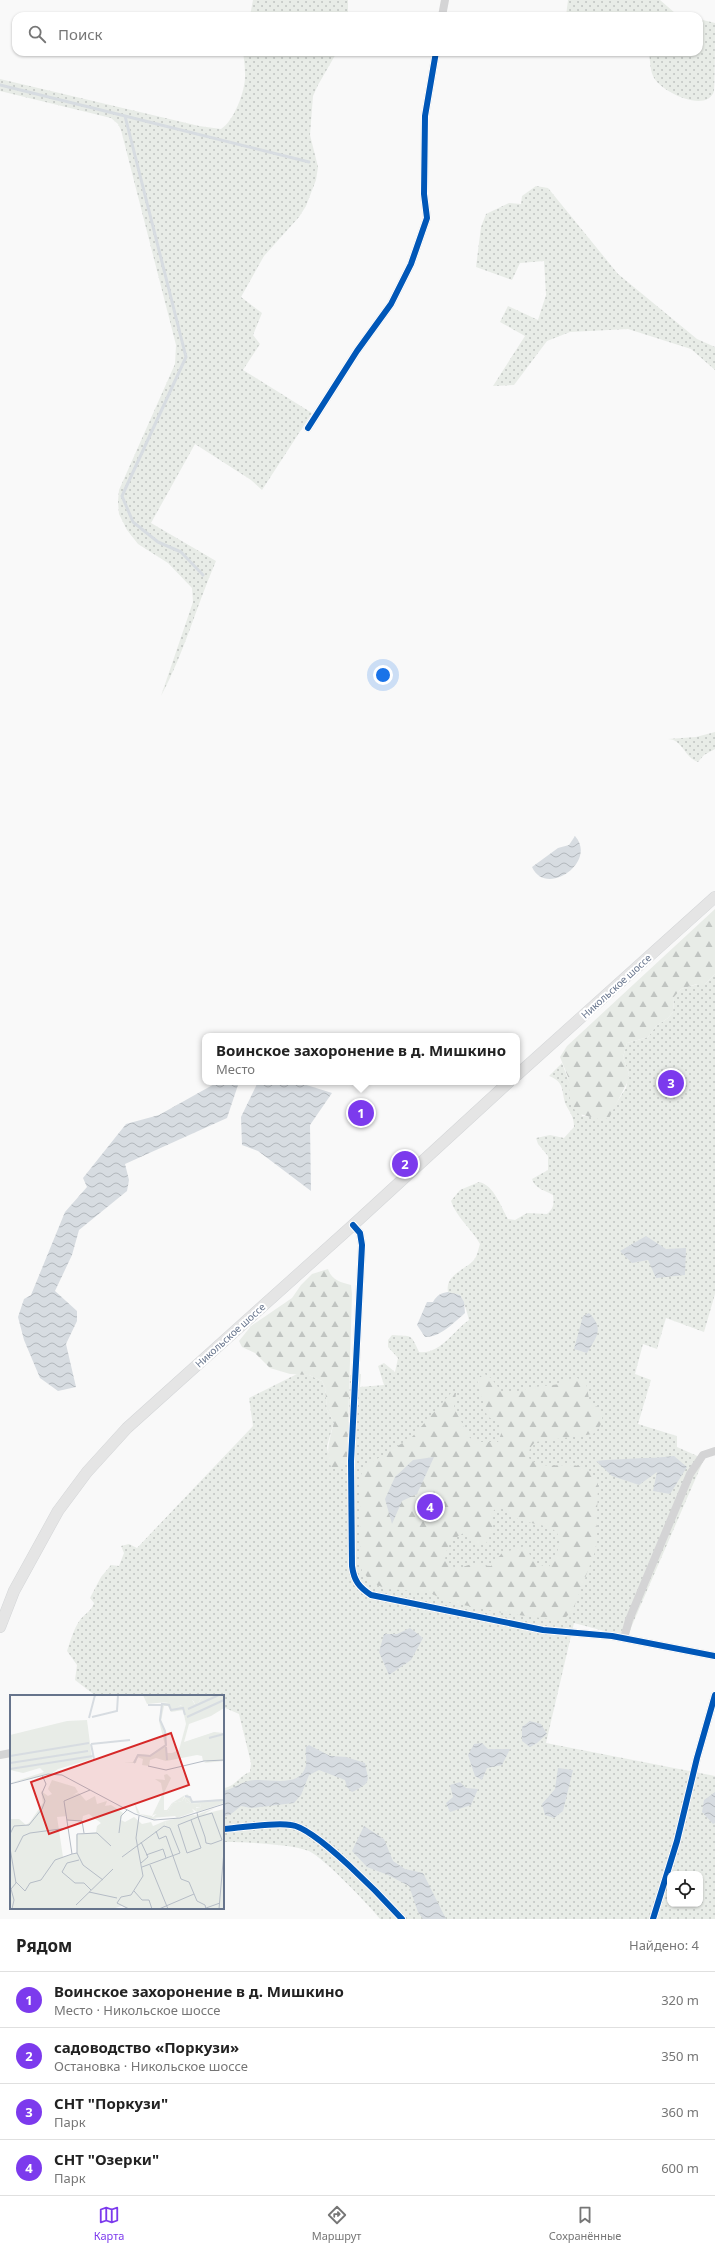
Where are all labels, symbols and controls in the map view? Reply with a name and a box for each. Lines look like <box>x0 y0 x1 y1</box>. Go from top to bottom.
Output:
search box <box>12 12 703 56</box>
icon: search <box>26 23 48 45</box>
text: Поиск <box>58 24 103 44</box>
your location <box>373 665 393 685</box>
street label: Никольское шоссе <box>578 950 655 1021</box>
popup <box>202 1033 520 1085</box>
text: Воинское захоронение в д. Мишкино <box>216 1040 506 1060</box>
text: Место <box>216 1060 255 1078</box>
pin: 3 <box>658 1068 684 1098</box>
pin: 1 <box>348 1098 374 1128</box>
pin: 2 <box>392 1149 418 1179</box>
street label: Никольское шоссе <box>192 1299 269 1370</box>
pin: 4 <box>417 1492 443 1522</box>
inset map <box>10 1695 224 1909</box>
map controls <box>667 1871 703 1907</box>
button: locate <box>667 1871 703 1907</box>
text: Рядом <box>16 1934 72 1957</box>
text: Найдено: 4 <box>629 1936 699 1954</box>
text: Воинское захоронение в д. Мишкино <box>54 1981 344 2001</box>
text: 1 <box>25 1991 33 2009</box>
text: 320 m <box>661 1991 699 2009</box>
text: Место · Никольское шоссе <box>54 2001 220 2019</box>
text: садоводство «Поркузи» <box>54 2037 239 2057</box>
text: 2 <box>25 2047 33 2065</box>
text: 350 m <box>661 2047 699 2065</box>
text: Остановка · Никольское шоссе <box>54 2057 248 2075</box>
text: СНТ "Поркузи" <box>54 2093 168 2113</box>
text: 3 <box>25 2103 33 2121</box>
text: 360 m <box>661 2103 699 2121</box>
text: Парк <box>54 2113 86 2131</box>
text: СНТ "Озерки" <box>54 2149 159 2169</box>
text: 4 <box>25 2159 33 2177</box>
text: 600 m <box>661 2159 699 2177</box>
text: Парк <box>54 2169 86 2187</box>
tab: Карта <box>94 2204 124 2243</box>
tab: Маршрут <box>312 2204 361 2243</box>
tab: Сохранённые <box>549 2204 621 2243</box>

